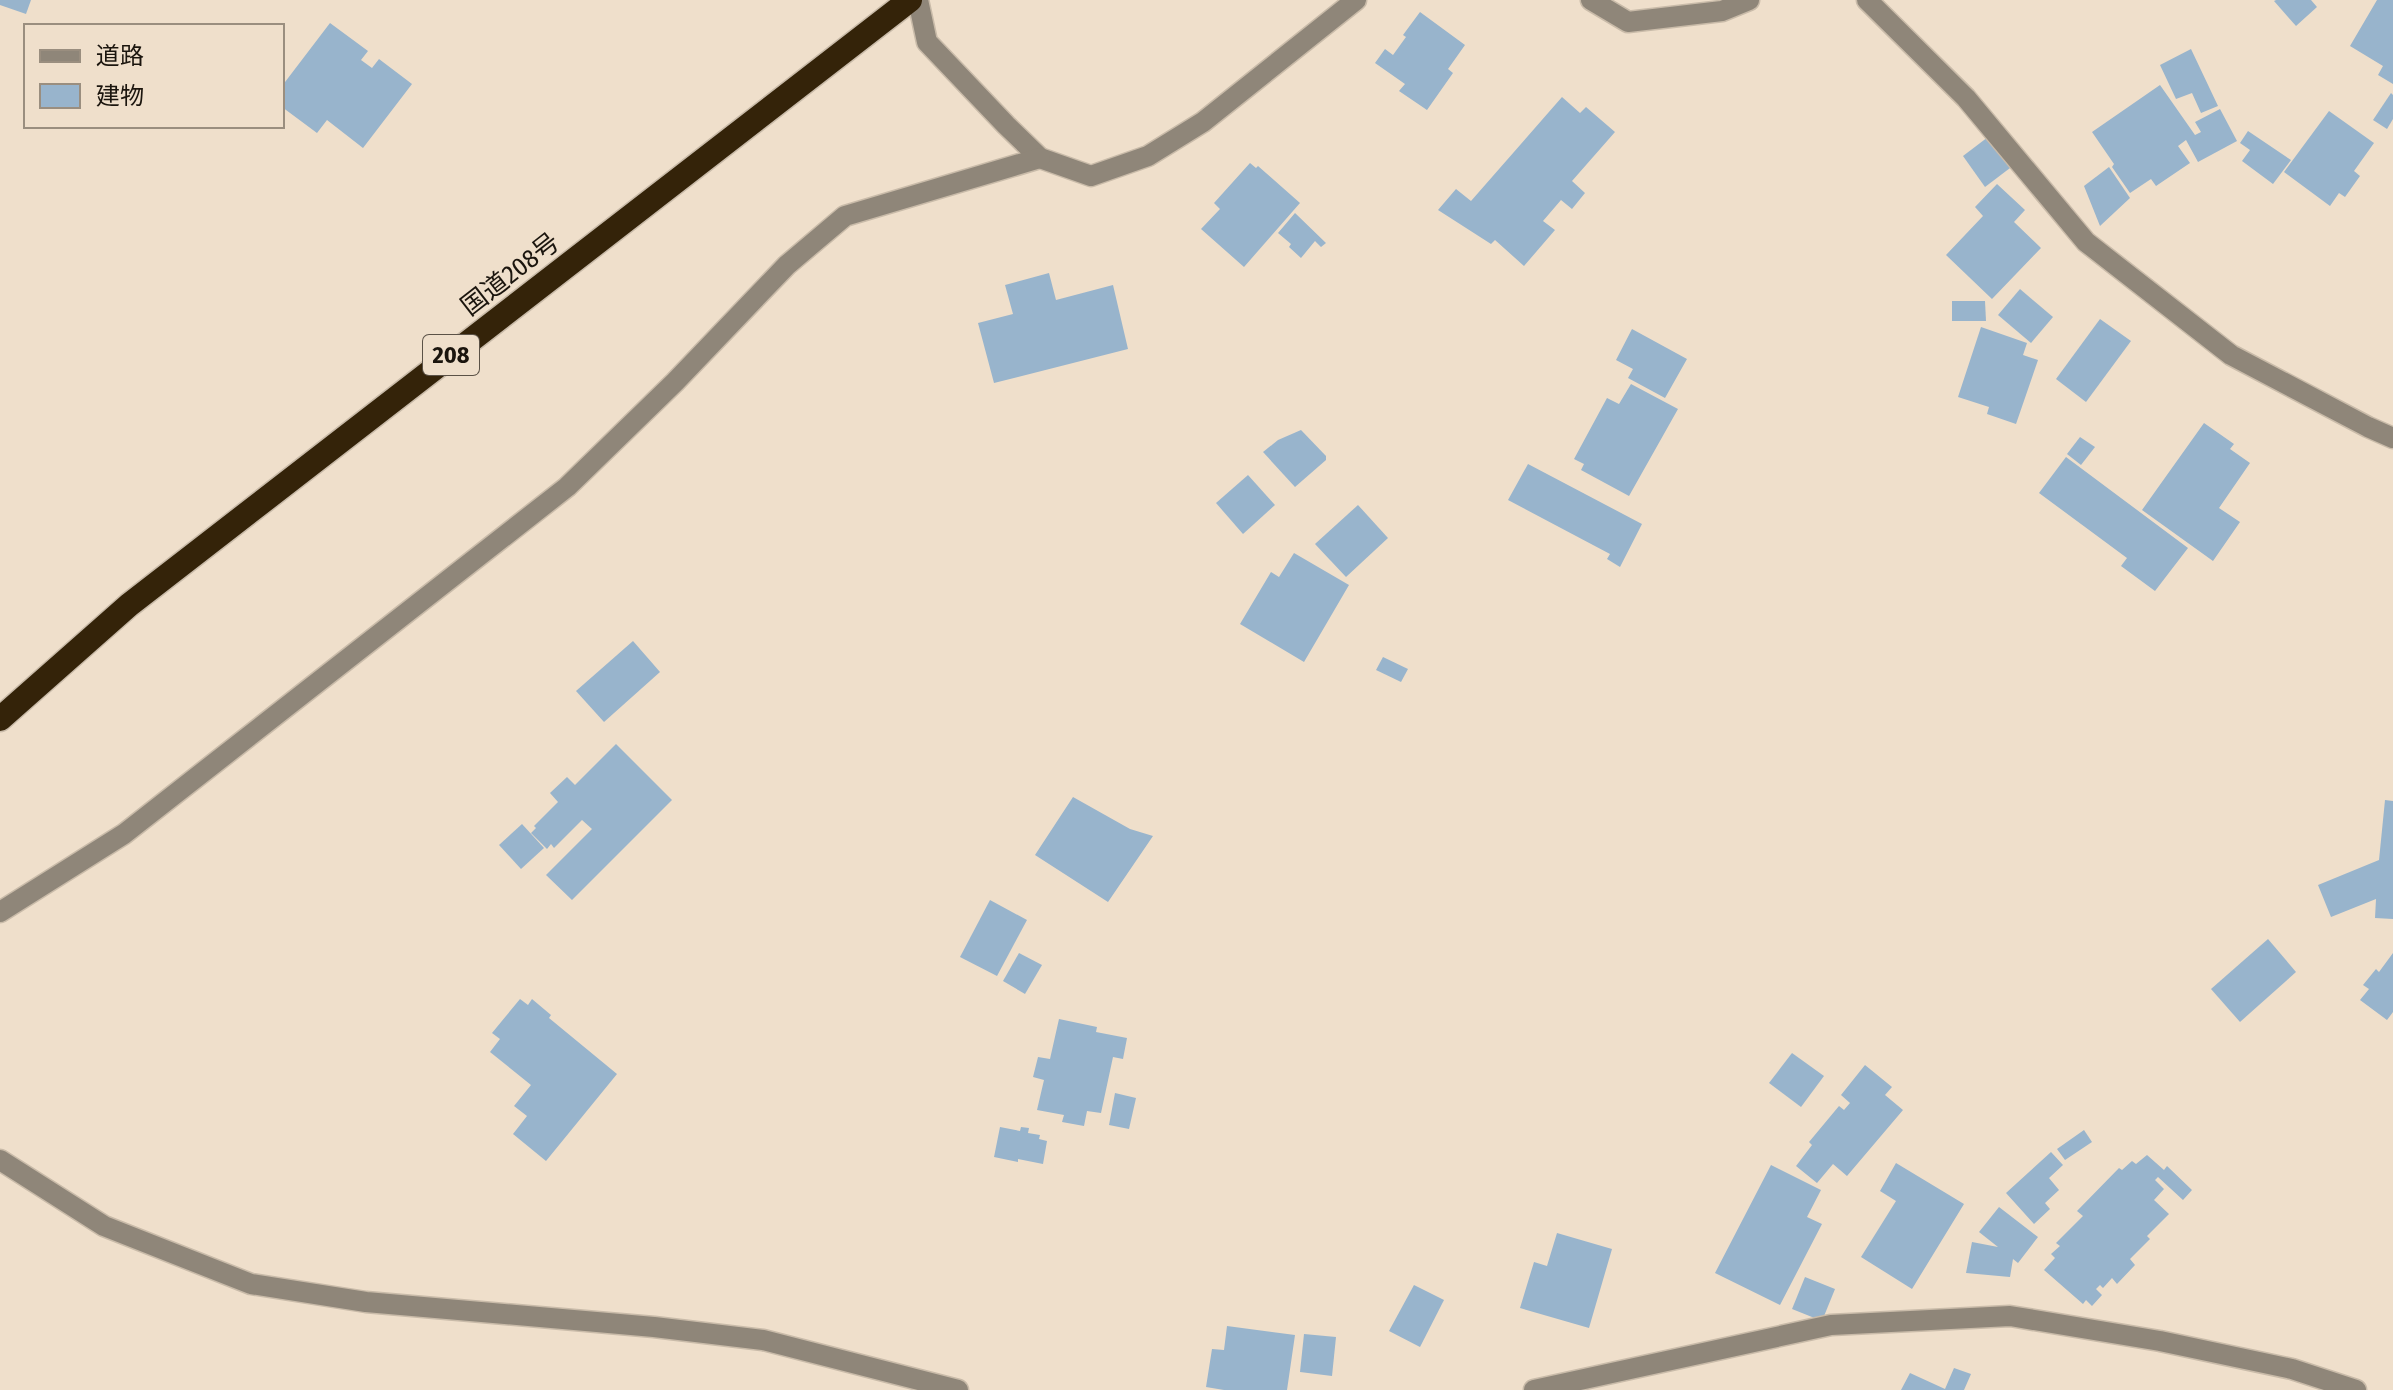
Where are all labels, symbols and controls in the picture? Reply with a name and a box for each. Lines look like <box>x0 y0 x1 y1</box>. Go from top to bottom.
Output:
legend <box>24 24 284 128</box>
text: 道路 <box>96 42 144 70</box>
text: 建物 <box>96 82 144 110</box>
street label: 国道208号 <box>455 226 566 322</box>
road number: 208 <box>423 335 479 375</box>

